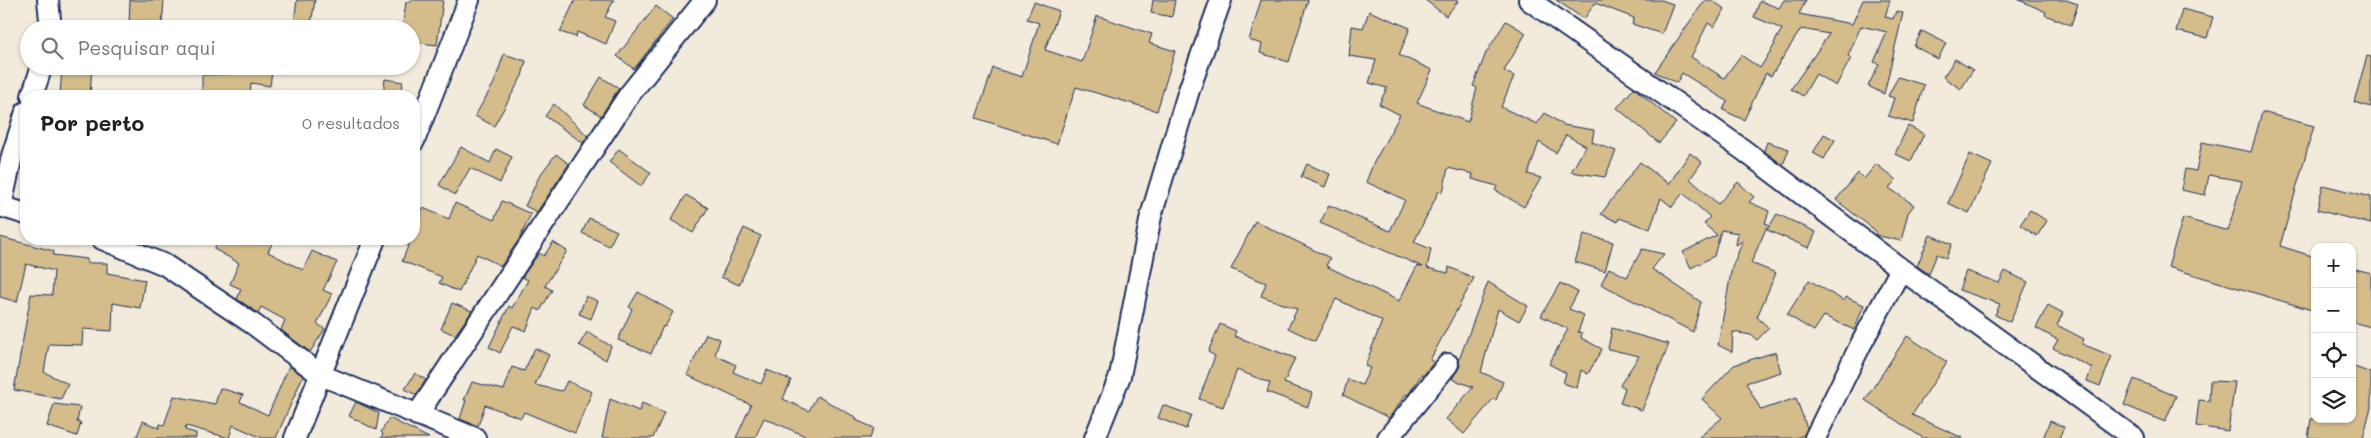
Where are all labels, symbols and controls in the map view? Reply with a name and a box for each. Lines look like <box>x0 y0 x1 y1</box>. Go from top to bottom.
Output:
search box <box>20 20 420 75</box>
icon: search <box>38 34 66 62</box>
text: Pesquisar aqui <box>78 35 216 60</box>
text: Por perto <box>40 109 144 136</box>
text: 0 resultados <box>302 112 400 133</box>
map controls <box>2311 243 2356 423</box>
button: + <box>2311 243 2356 288</box>
button: − <box>2311 288 2356 333</box>
button: locate <box>2311 333 2356 378</box>
button: layers <box>2311 378 2356 423</box>

